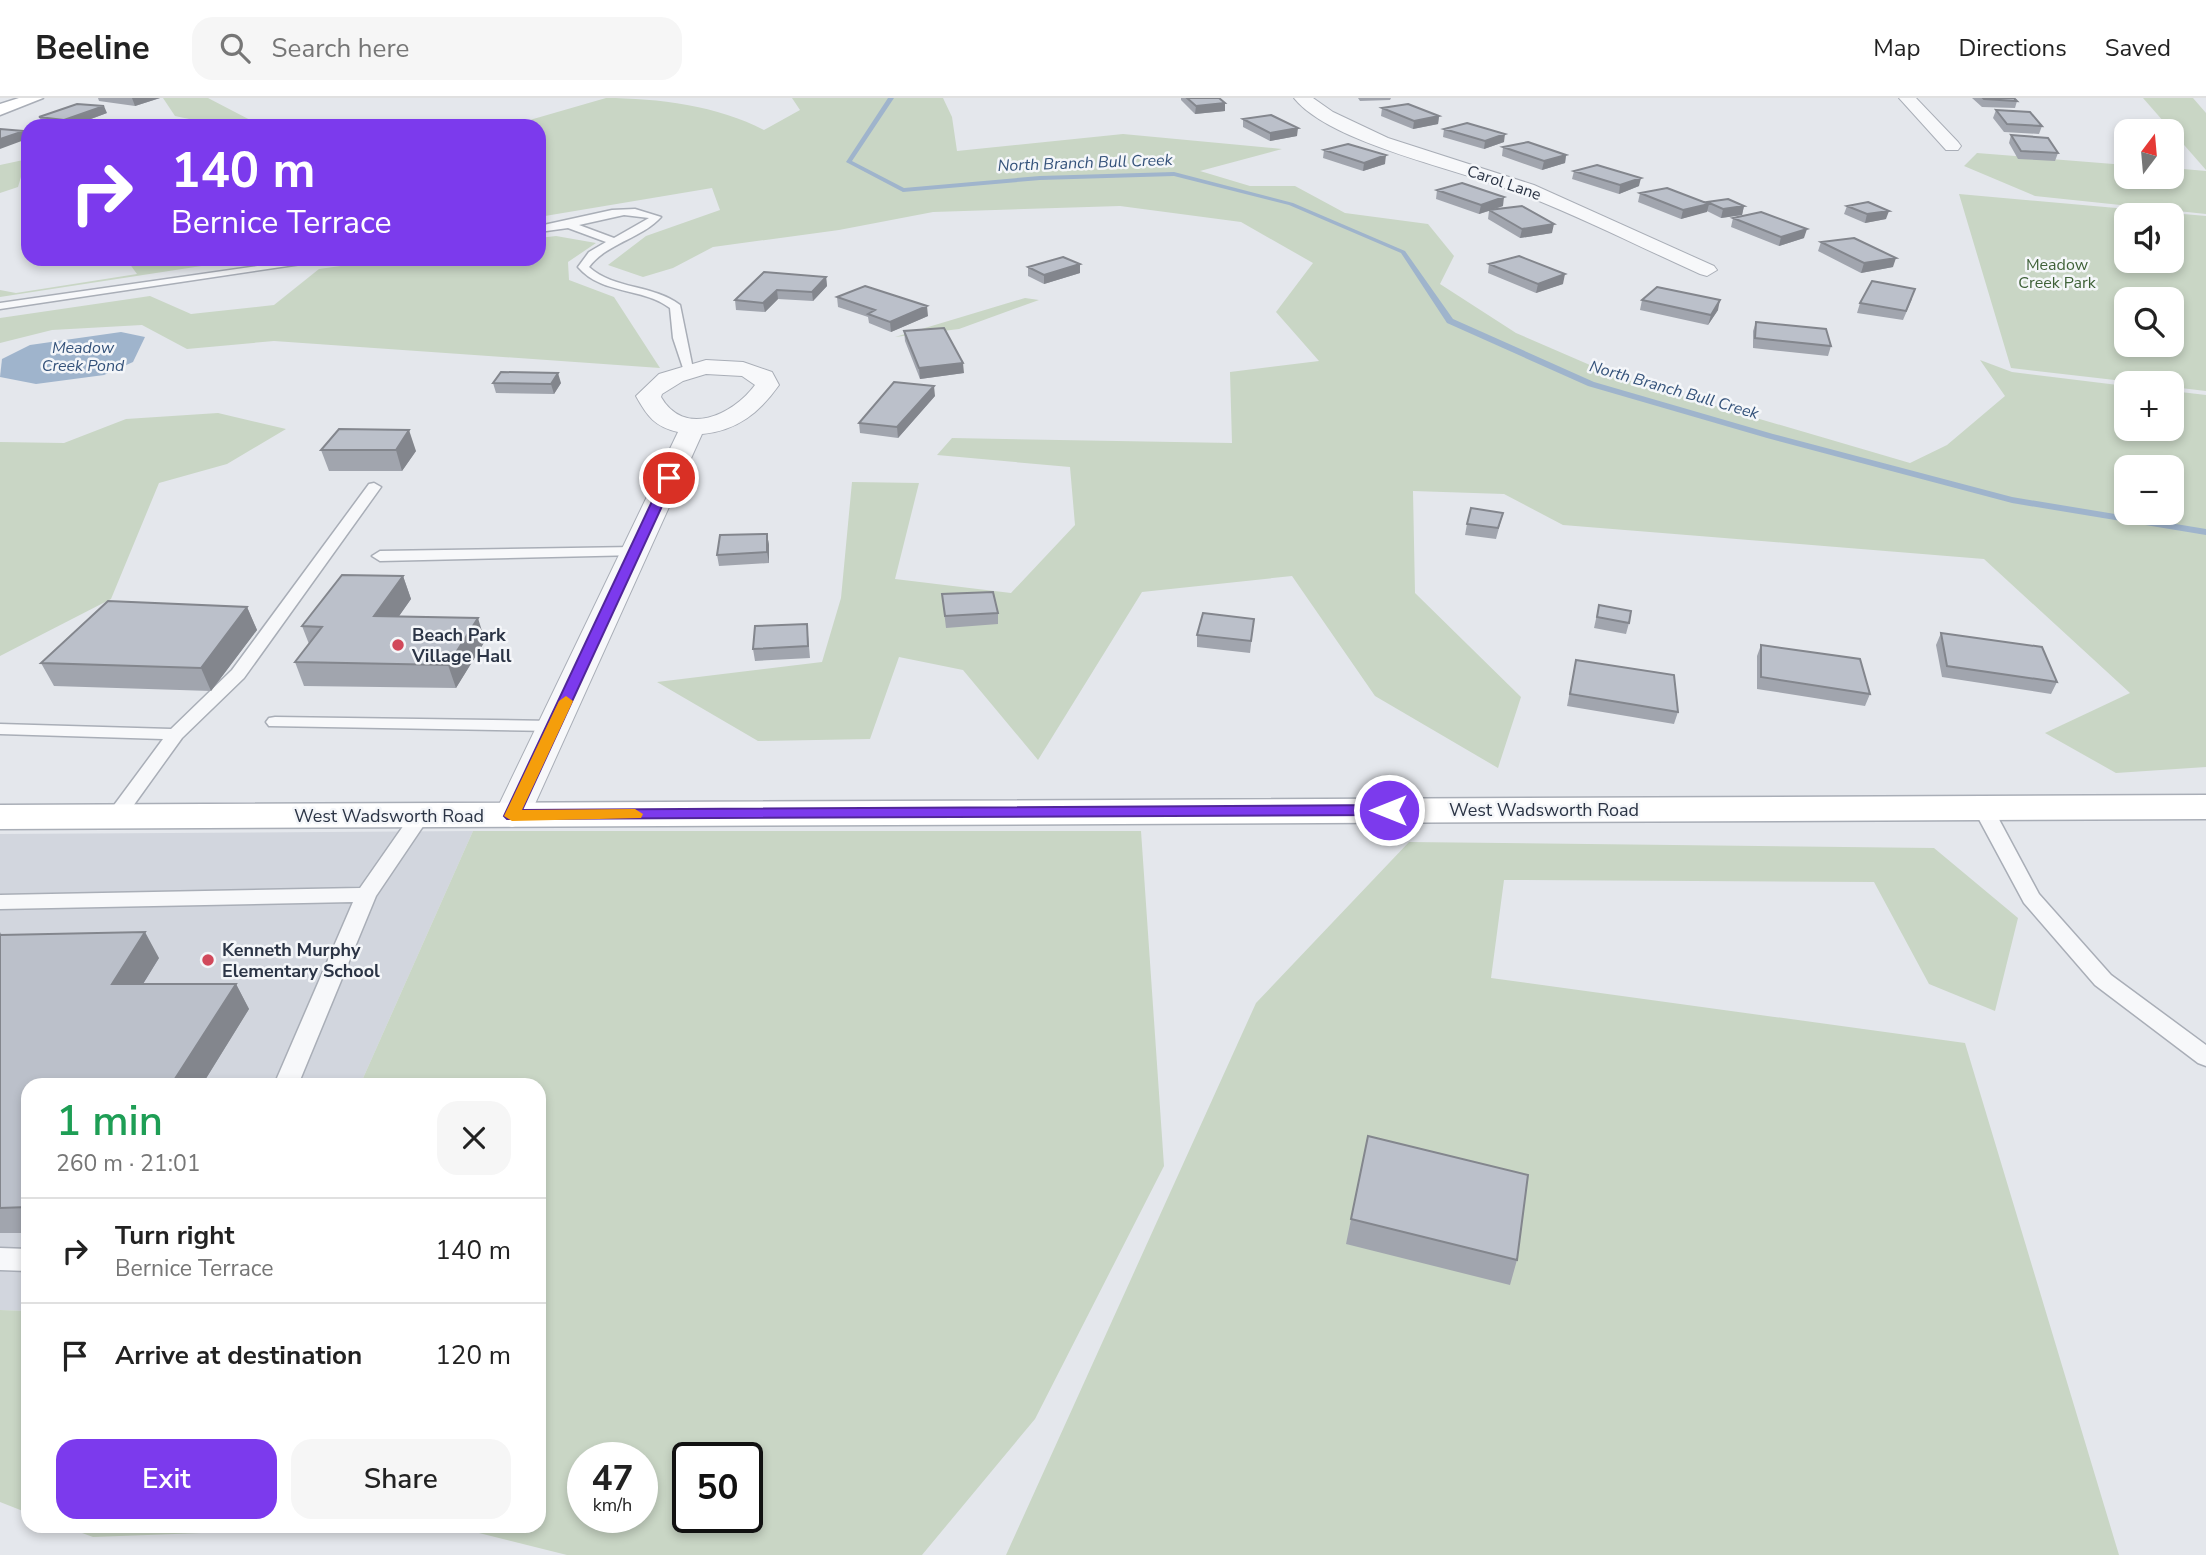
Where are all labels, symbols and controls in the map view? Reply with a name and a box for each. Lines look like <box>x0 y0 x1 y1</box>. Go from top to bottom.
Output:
search box <box>192 17 682 80</box>
text: Beeline <box>35 26 150 71</box>
icon: search <box>216 29 254 67</box>
text: Search here <box>272 31 409 66</box>
text: Map <box>1873 32 1920 64</box>
text: Directions <box>1958 32 2067 64</box>
text: Saved <box>2105 32 2171 64</box>
north arrow <box>2114 119 2184 189</box>
map controls <box>2114 119 2184 525</box>
text: 140 m <box>171 137 315 204</box>
icon: right <box>56 147 147 238</box>
water label: North Branch Bull Creek <box>997 149 1174 177</box>
street label: Carol Lane <box>1464 160 1544 206</box>
text: Bernice Terrace <box>171 201 392 244</box>
button: sound <box>2114 203 2184 273</box>
park label: Meadow Creek Park <box>2018 254 2097 294</box>
button: search <box>2114 287 2184 357</box>
water label: Meadow Creek Pond <box>42 337 125 377</box>
water label: North Branch Bull Creek <box>1587 355 1762 425</box>
button: + <box>2114 371 2184 441</box>
pin <box>639 448 699 508</box>
button: − <box>2114 455 2184 525</box>
icon: arrive <box>650 459 688 497</box>
place label: Beach Park Village Hall <box>411 623 512 668</box>
marker: Beach Park Village Hall <box>390 637 406 653</box>
position arrow <box>1352 773 1426 847</box>
street label: West Wadsworth Road <box>1449 798 1639 822</box>
street label: West Wadsworth Road <box>294 804 484 828</box>
place label: Kenneth Murphy Elementary School <box>222 938 380 983</box>
marker: Kenneth Murphy Elementary School <box>200 952 216 968</box>
text: 1 min <box>56 1093 163 1150</box>
button: close <box>437 1101 511 1175</box>
text: 260 m · 21:01 <box>56 1148 201 1179</box>
text: Turn right <box>115 1218 234 1253</box>
icon: right <box>56 1232 94 1270</box>
text: 140 m <box>435 1233 511 1268</box>
text: Bernice Terrace <box>115 1253 274 1284</box>
icon: arrive <box>56 1337 94 1375</box>
text: Arrive at destination <box>115 1338 362 1373</box>
text: 120 m <box>435 1338 511 1373</box>
button: Exit <box>56 1439 277 1519</box>
button: Share <box>291 1439 511 1519</box>
speed limit sign: 50 <box>672 1442 763 1533</box>
text: 47 <box>591 1455 634 1502</box>
text: km/h <box>593 1493 632 1517</box>

